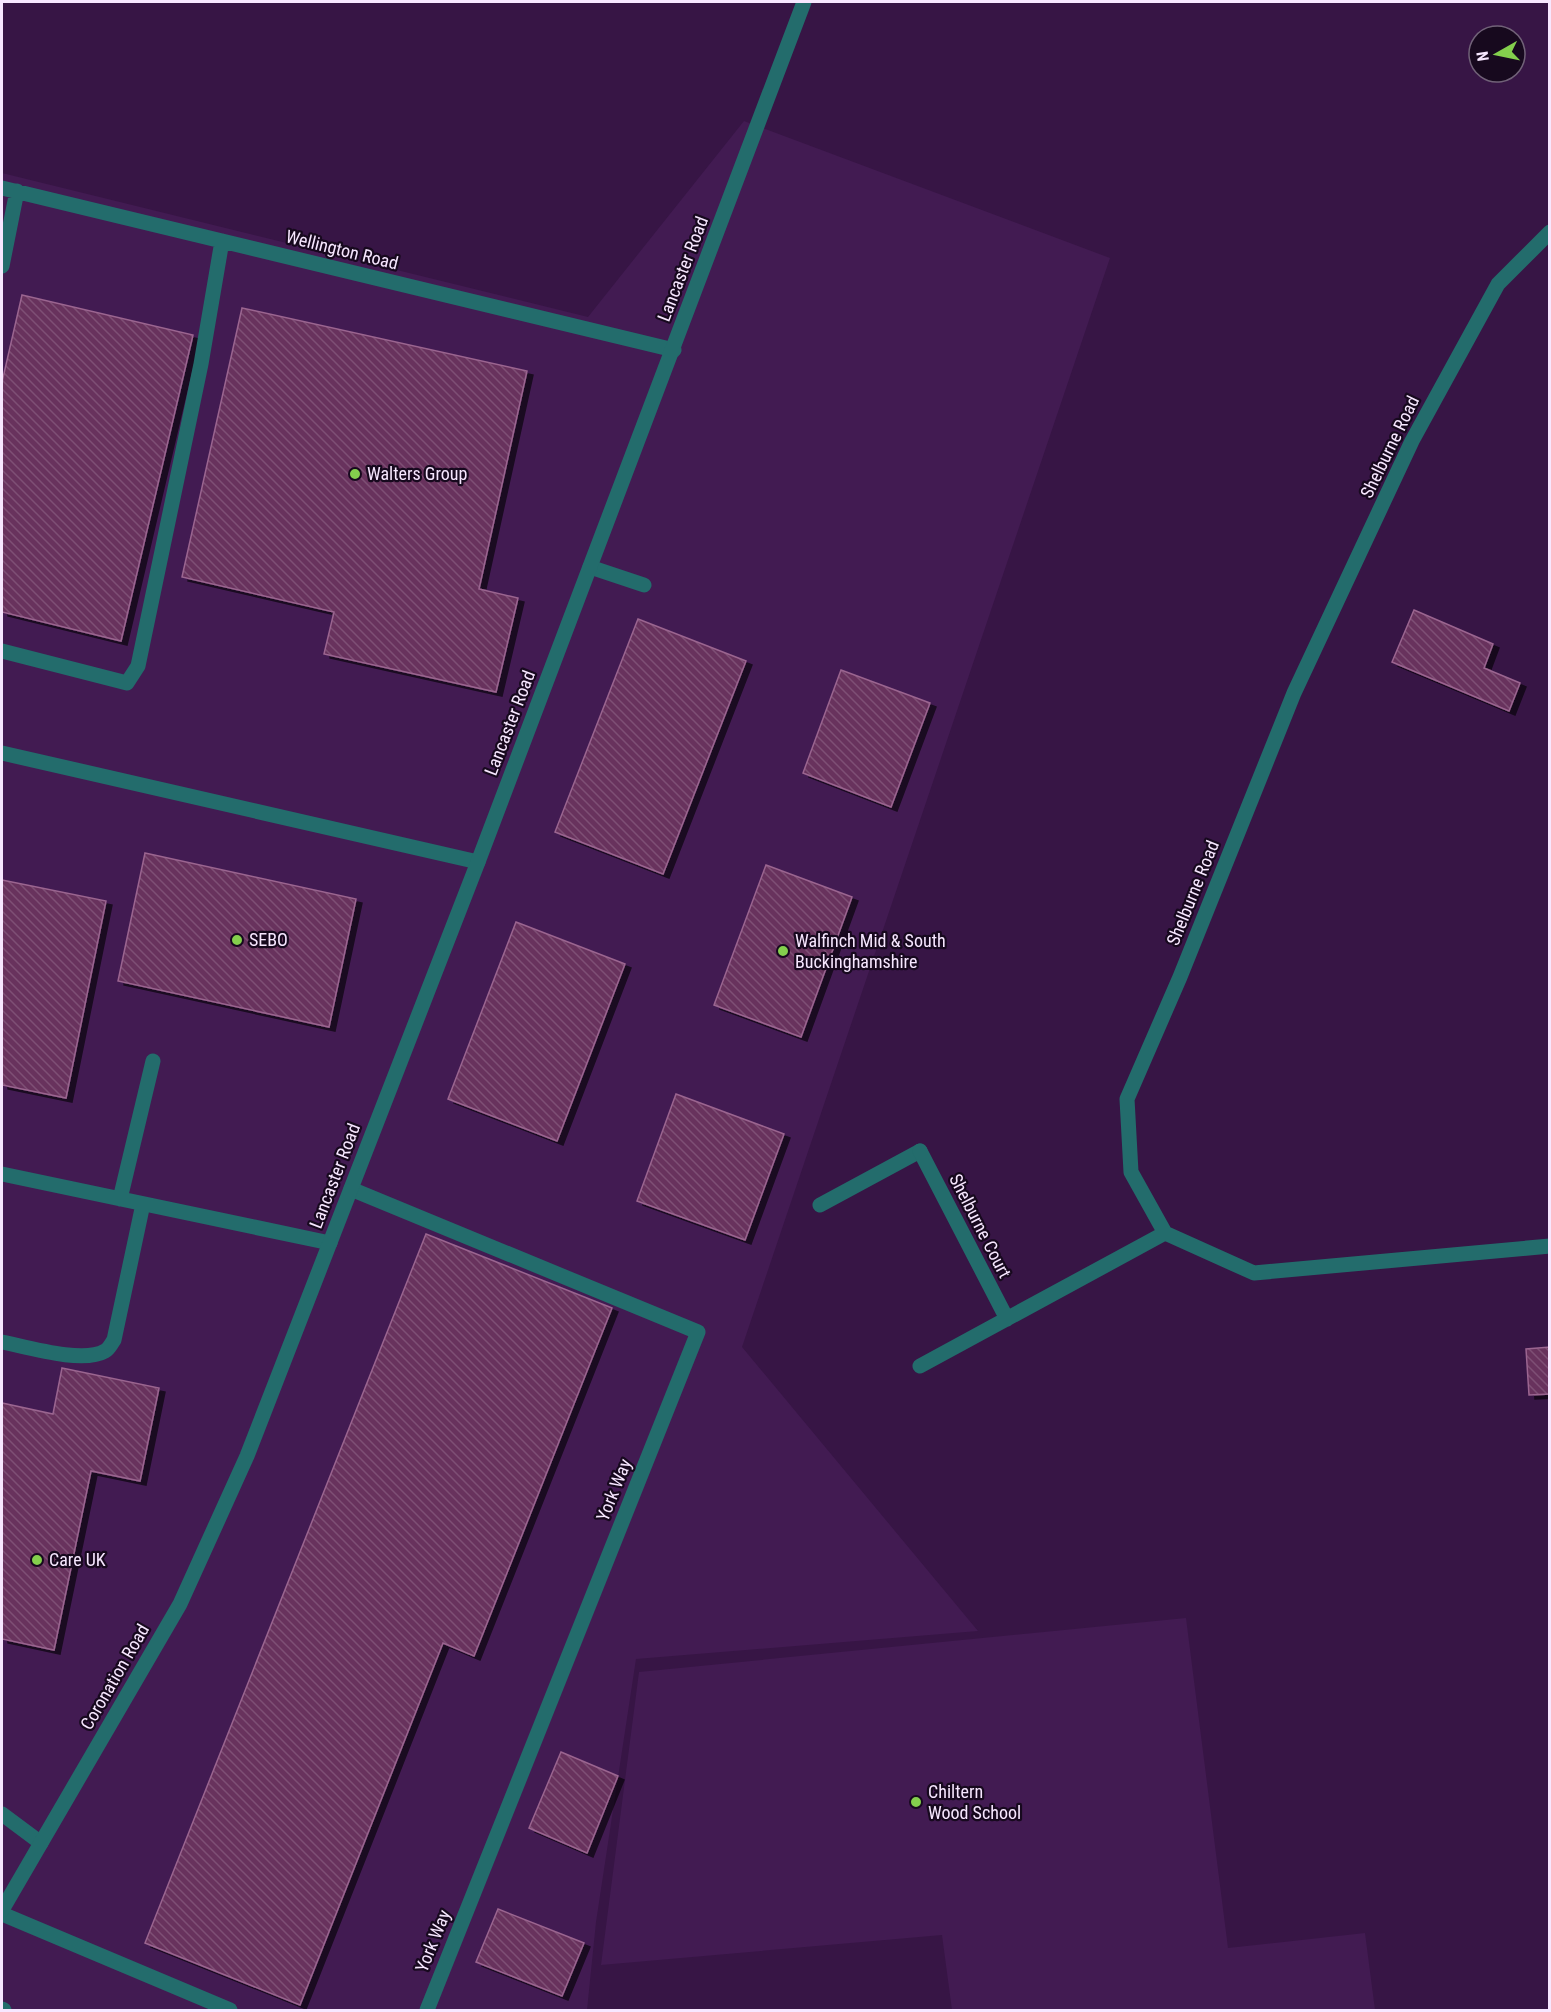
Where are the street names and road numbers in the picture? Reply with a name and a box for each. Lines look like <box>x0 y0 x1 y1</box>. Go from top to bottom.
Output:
street label: Lancaster Road <box>653 213 712 324</box>
street label: Wellington Road <box>284 225 400 274</box>
street label: Shelburne Road <box>1356 392 1423 501</box>
street label: Lancaster Road <box>480 667 539 778</box>
street label: Shelburne Road <box>1162 837 1223 948</box>
street label: Lancaster Road <box>305 1120 364 1231</box>
street label: Shelburne Court <box>945 1170 1016 1281</box>
street label: York Way <box>592 1455 636 1524</box>
street label: Coronation Road <box>76 1620 153 1733</box>
street label: York Way <box>411 1906 455 1975</box>

